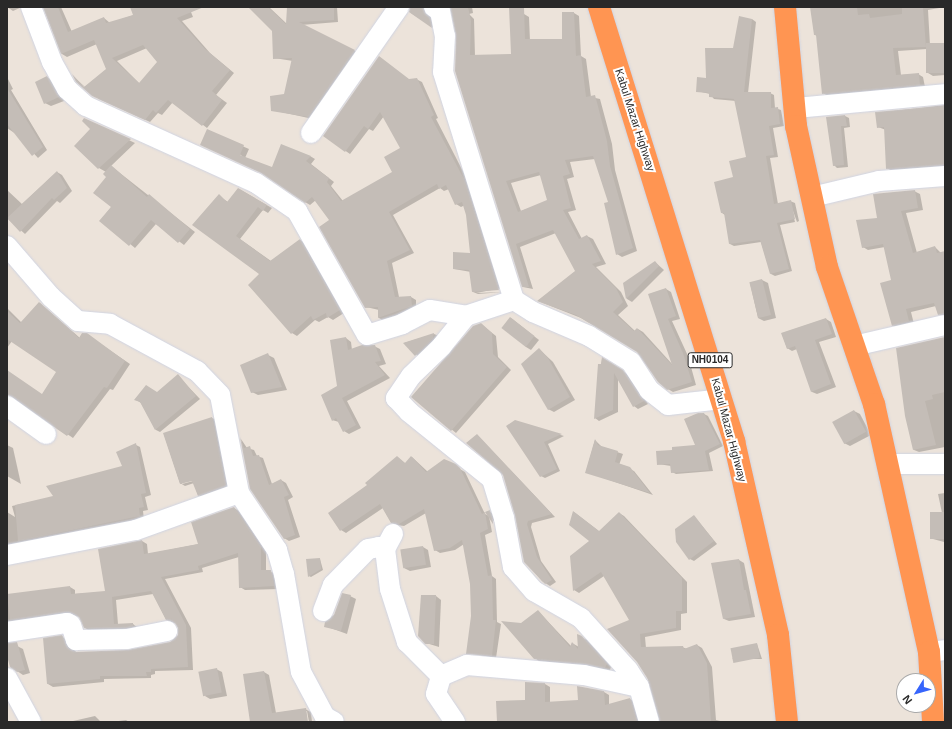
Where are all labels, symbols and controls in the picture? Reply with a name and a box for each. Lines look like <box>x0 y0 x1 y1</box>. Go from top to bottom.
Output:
street label: Kabul Mazar Highway <box>612 67 658 173</box>
road number: NH0104 <box>687 352 733 368</box>
street label: Kabul Mazar Highway <box>709 377 749 483</box>
north arrow <box>896 673 936 713</box>
text: N <box>900 693 914 706</box>

